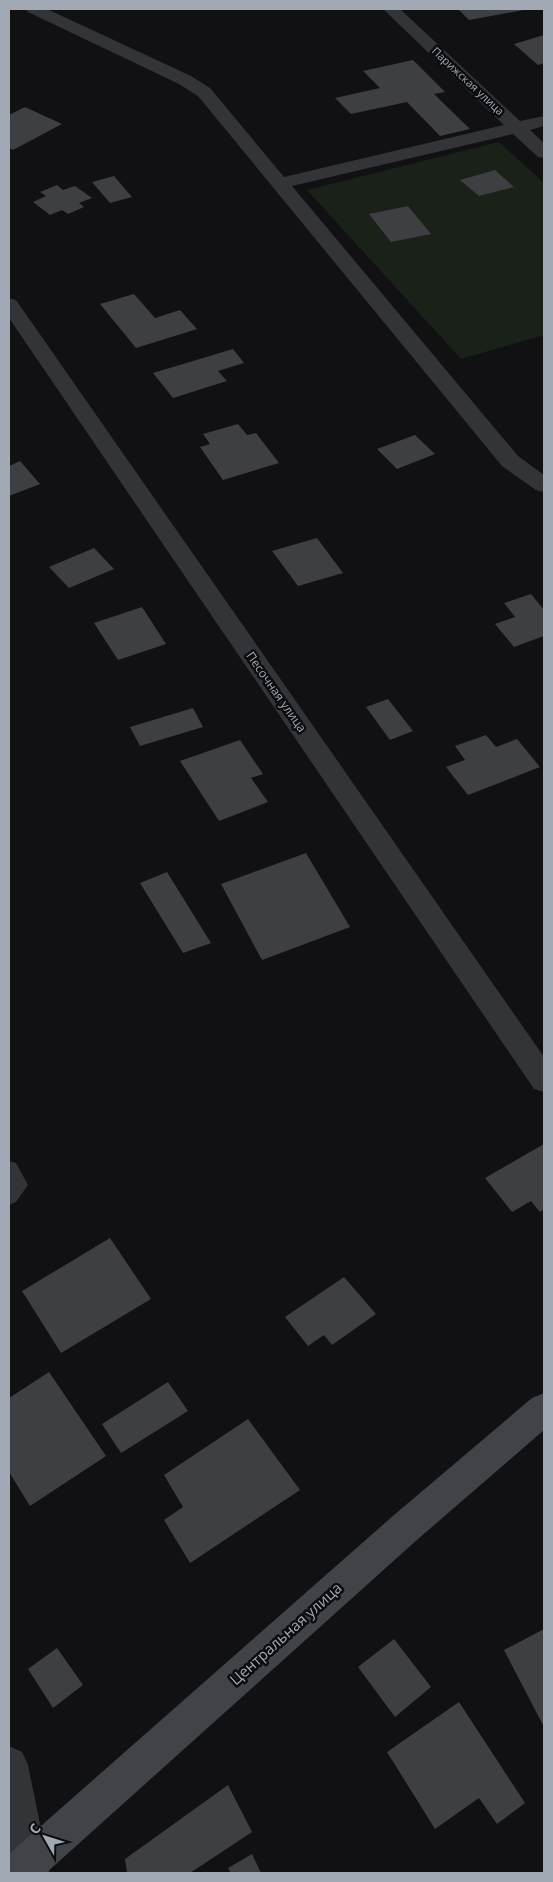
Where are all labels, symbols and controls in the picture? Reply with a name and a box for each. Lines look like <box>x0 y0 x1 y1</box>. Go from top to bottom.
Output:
street label: Парижская улица <box>429 43 508 118</box>
street label: Песочная улица <box>242 648 310 735</box>
street label: Центральная улица <box>225 1578 346 1689</box>
north arrow <box>20 1812 70 1862</box>
text: С <box>24 1819 45 1838</box>

